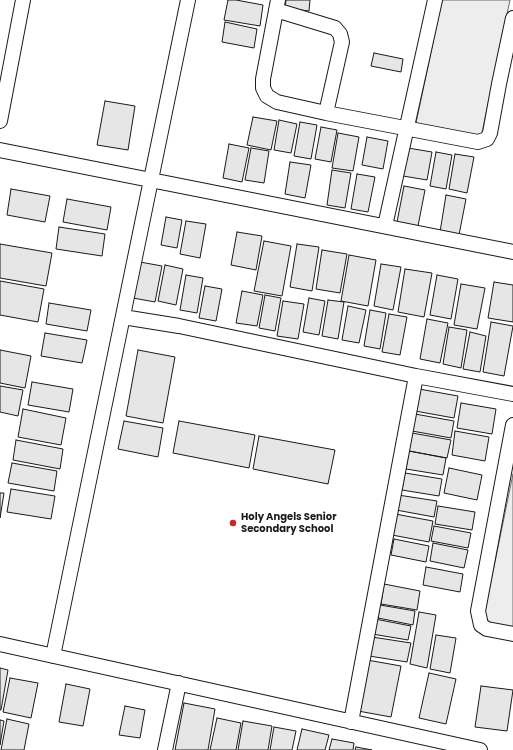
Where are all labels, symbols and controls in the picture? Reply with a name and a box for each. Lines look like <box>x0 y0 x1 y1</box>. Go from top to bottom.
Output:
place label: Holy Angels Senior Secondary School <box>241 511 336 534</box>
marker: Holy Angels Senior Secondary School <box>228 518 238 528</box>

